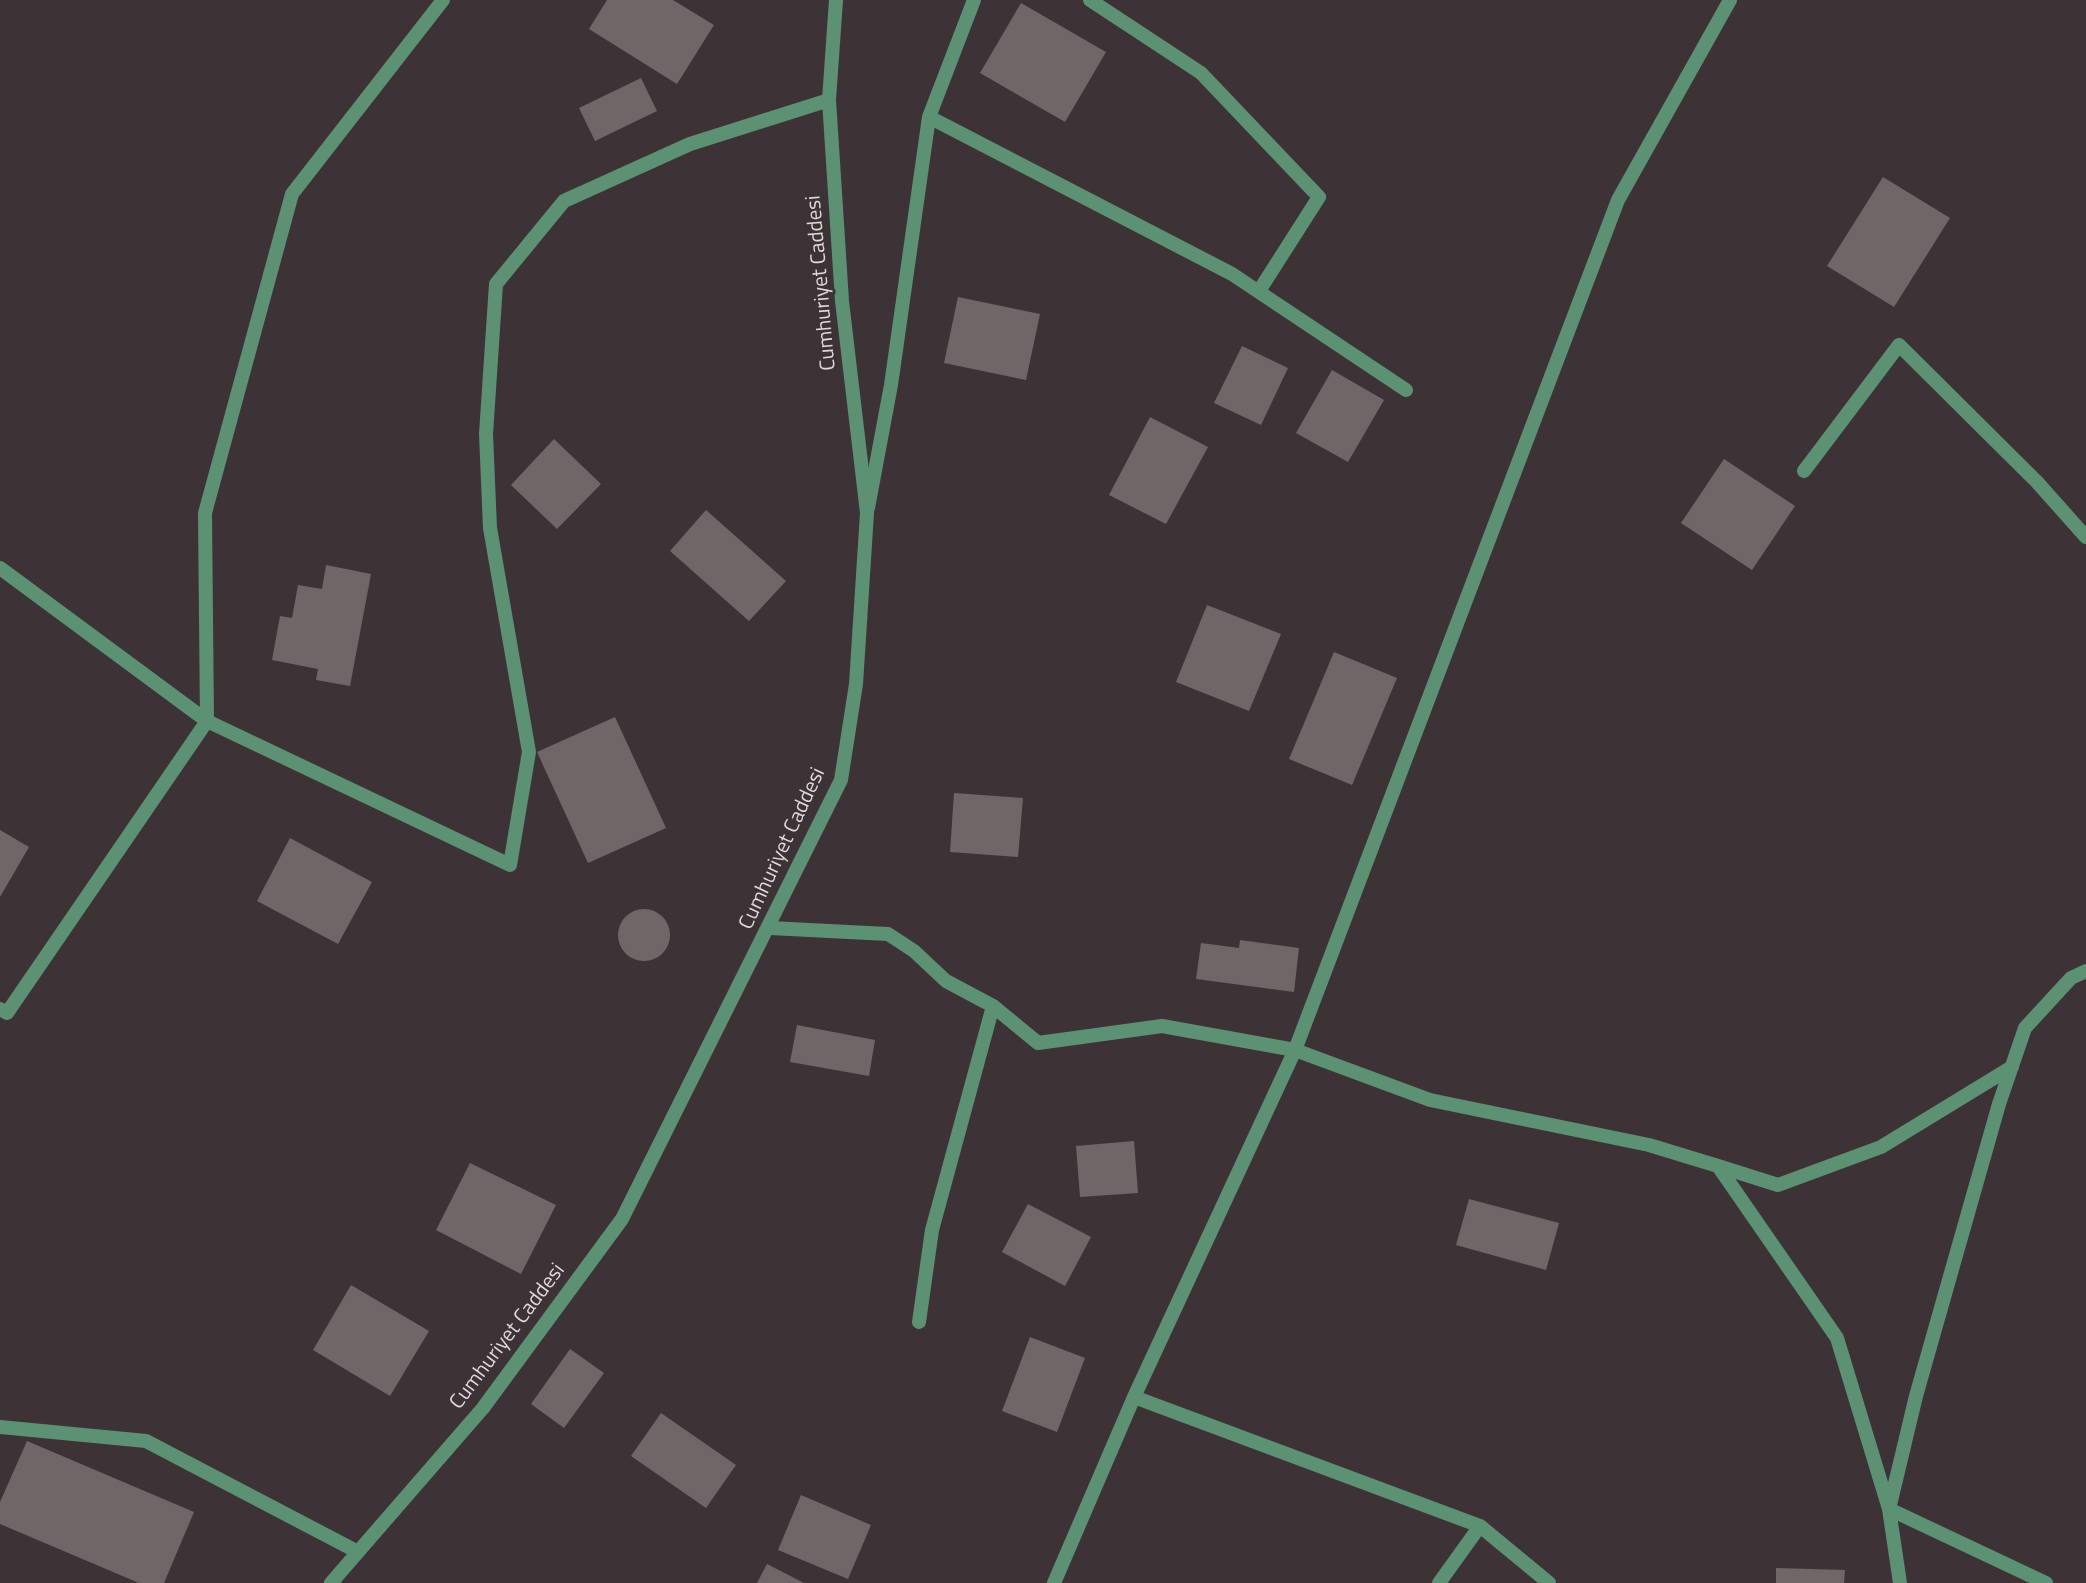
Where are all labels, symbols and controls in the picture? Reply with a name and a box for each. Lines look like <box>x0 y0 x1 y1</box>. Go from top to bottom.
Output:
street label: Cumhuriyet Caddesi <box>802 194 842 372</box>
street label: Cumhuriyet Caddesi <box>734 764 832 934</box>
street label: Cumhuriyet Caddesi <box>445 1259 571 1415</box>

